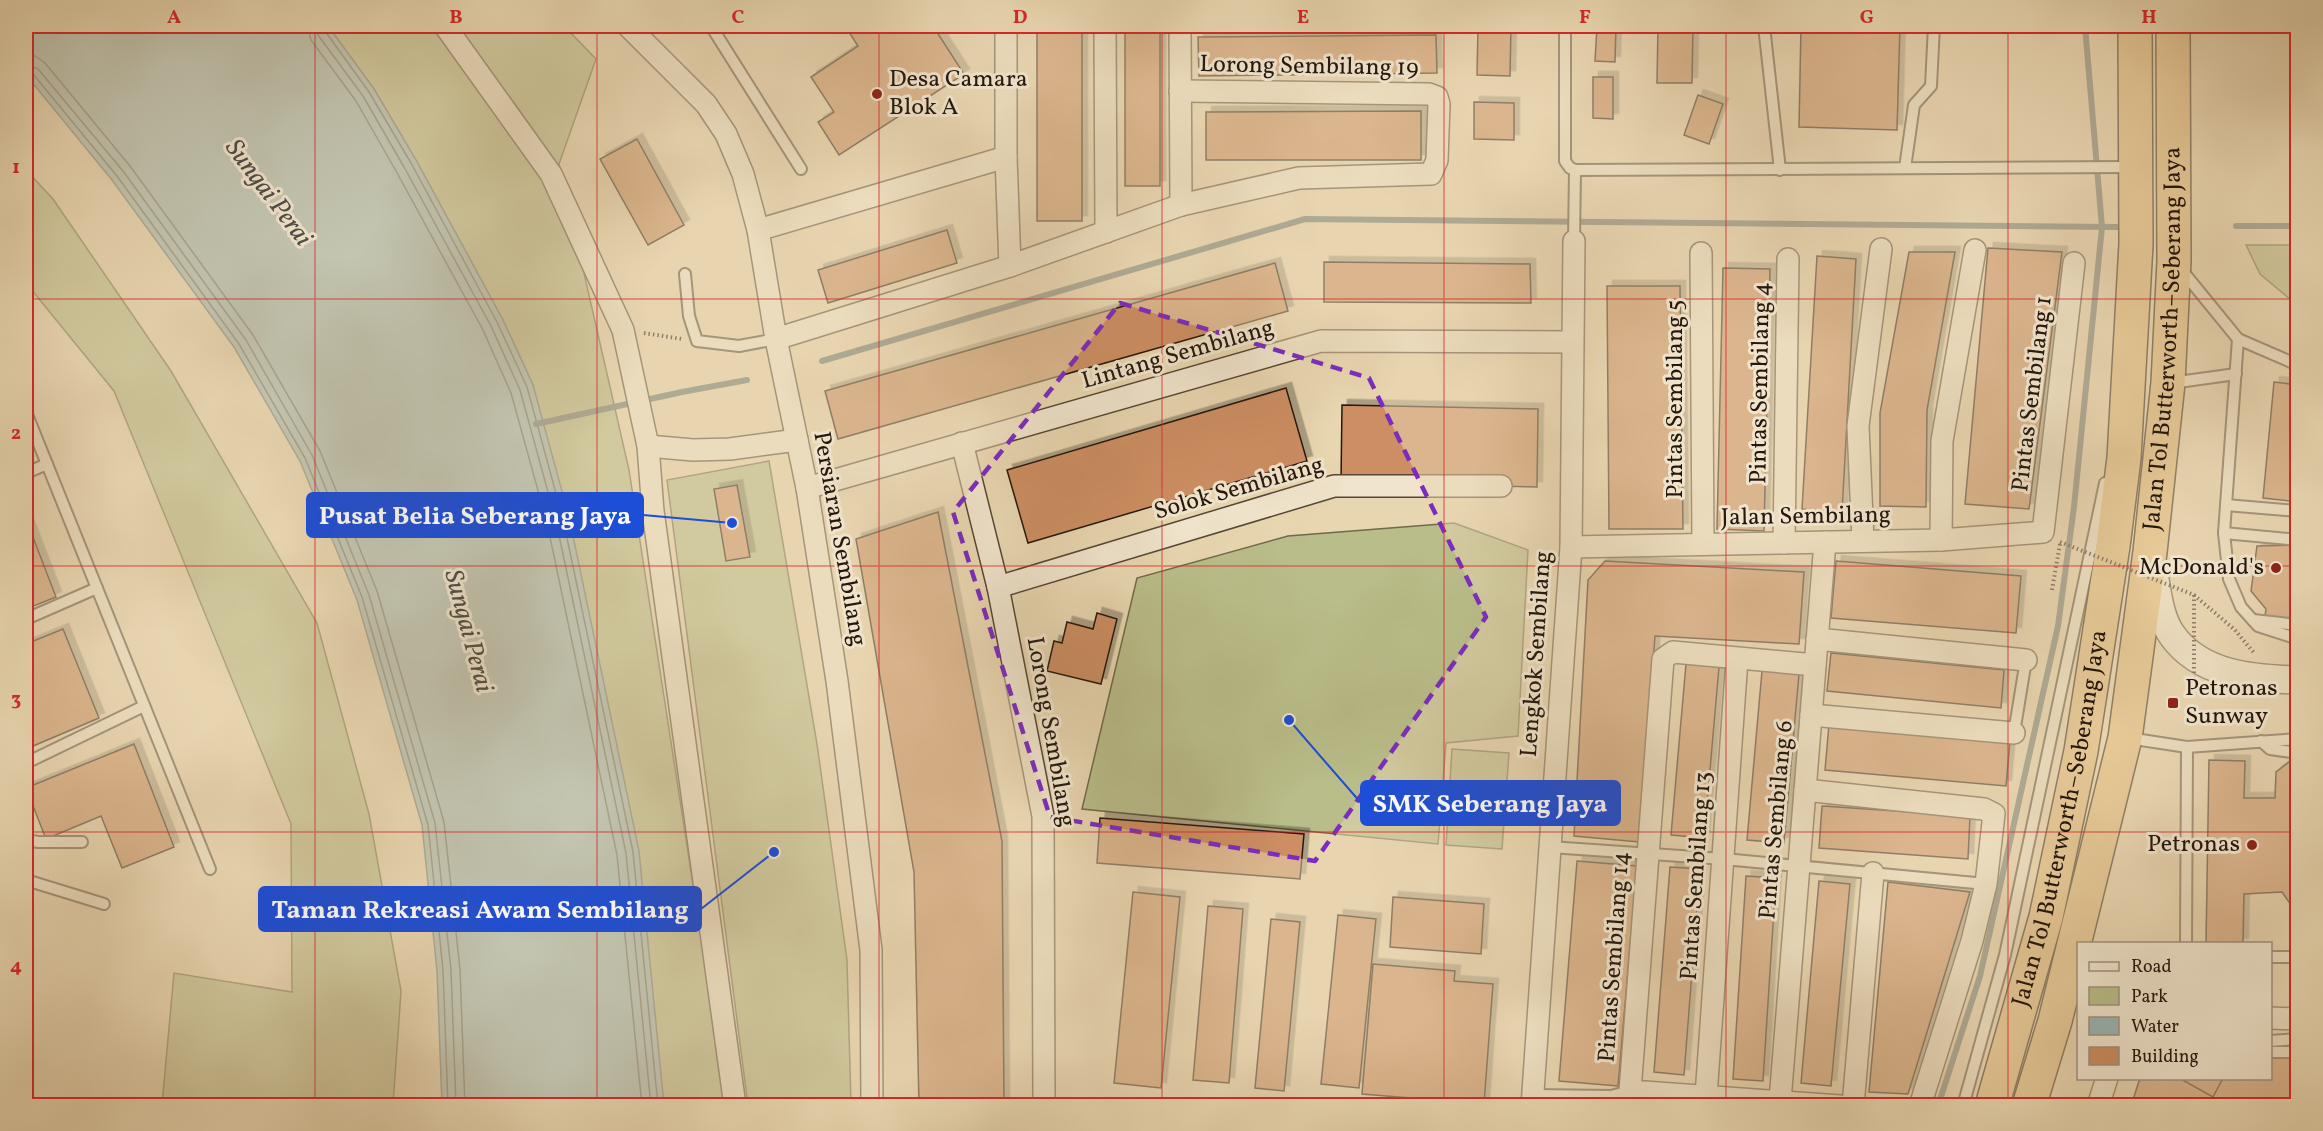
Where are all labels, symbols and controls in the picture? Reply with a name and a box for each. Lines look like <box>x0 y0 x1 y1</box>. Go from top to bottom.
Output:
text: A <box>167 4 181 32</box>
text: B <box>449 4 463 32</box>
text: C <box>732 4 745 32</box>
text: D <box>1013 4 1027 32</box>
text: E <box>1297 4 1309 32</box>
text: F <box>1579 4 1591 32</box>
text: G <box>1860 4 1874 32</box>
text: H <box>2141 4 2157 32</box>
street label: Lorong Sembilang 19 <box>1199 48 1419 86</box>
place label: Desa Camara Blok A <box>889 63 1028 125</box>
marker: Desa Camara Blok A <box>870 87 884 101</box>
water label: Sungai Perai <box>216 132 320 254</box>
street label: Jalan Tol Butterworth–Seberang Jaya <box>2135 147 2191 532</box>
text: 1 <box>12 154 20 182</box>
street label: Pintas Sembilang 4 <box>1742 282 1780 484</box>
street label: Pintas Sembilang 1 <box>2004 294 2062 494</box>
street label: Pintas Sembilang 5 <box>1659 299 1693 499</box>
street label: Lintang Sembilang <box>1078 311 1278 399</box>
text: 2 <box>11 420 21 448</box>
street label: Persiaran Sembilang <box>803 429 875 649</box>
street label: Solok Sembilang <box>1150 448 1328 530</box>
callout: Pusat Belia Seberang Jaya <box>307 493 643 537</box>
text: Pusat Belia Seberang Jaya <box>319 499 631 535</box>
street label: Jalan Sembilang <box>1721 499 1891 535</box>
street label: Lengkok Sembilang <box>1513 550 1561 758</box>
place label: McDonald's <box>2139 551 2264 585</box>
marker: McDonald's <box>2269 561 2283 575</box>
water label: Sungai Perai <box>434 566 502 697</box>
street label: Jalan Tol Butterworth–Seberang Jaya <box>2004 628 2117 1011</box>
street label: Lorong Sembilang <box>1017 634 1083 830</box>
place label: Petronas Sunway <box>2185 672 2278 734</box>
text: 3 <box>11 686 21 714</box>
marker: Petronas Sunway <box>2166 696 2180 710</box>
street label: Pintas Sembilang 6 <box>1751 719 1803 921</box>
street label: Pintas Sembilang 13 <box>1673 770 1721 982</box>
callout: SMK Seberang Jaya <box>1361 781 1620 825</box>
text: SMK Seberang Jaya <box>1373 787 1607 823</box>
place label: Petronas <box>2147 828 2240 862</box>
marker: Petronas <box>2245 838 2259 852</box>
street label: Pintas Sembilang 14 <box>1591 850 1639 1064</box>
callout: Taman Rekreasi Awam Sembilang <box>259 887 701 931</box>
text: Taman Rekreasi Awam Sembilang <box>271 893 689 929</box>
legend <box>2077 942 2272 1080</box>
text: 4 <box>10 953 22 981</box>
text: Road <box>2131 955 2172 980</box>
text: Park <box>2131 985 2168 1010</box>
text: Water <box>2131 1015 2179 1040</box>
text: Building <box>2131 1045 2199 1070</box>

